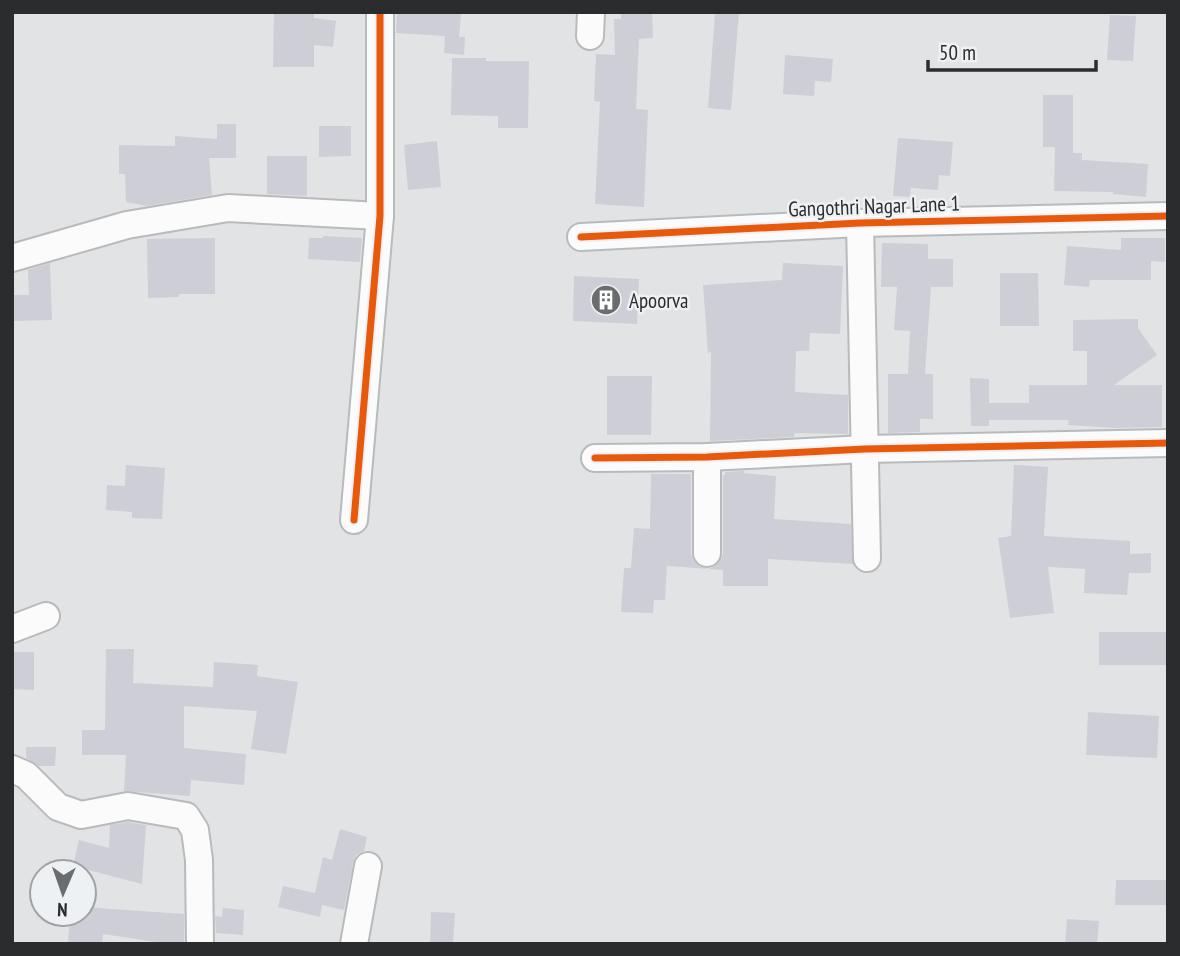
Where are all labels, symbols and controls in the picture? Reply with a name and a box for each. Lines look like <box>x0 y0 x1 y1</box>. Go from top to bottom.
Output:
scale bar <box>928 28 1096 72</box>
text: 50 m <box>939 39 976 66</box>
street label: Gangothri Nagar Lane 1 <box>788 190 960 222</box>
building icon: Apoorva <box>589 283 623 317</box>
place label: Apoorva <box>629 287 689 314</box>
north arrow <box>28 858 98 928</box>
text: N <box>57 898 68 922</box>

